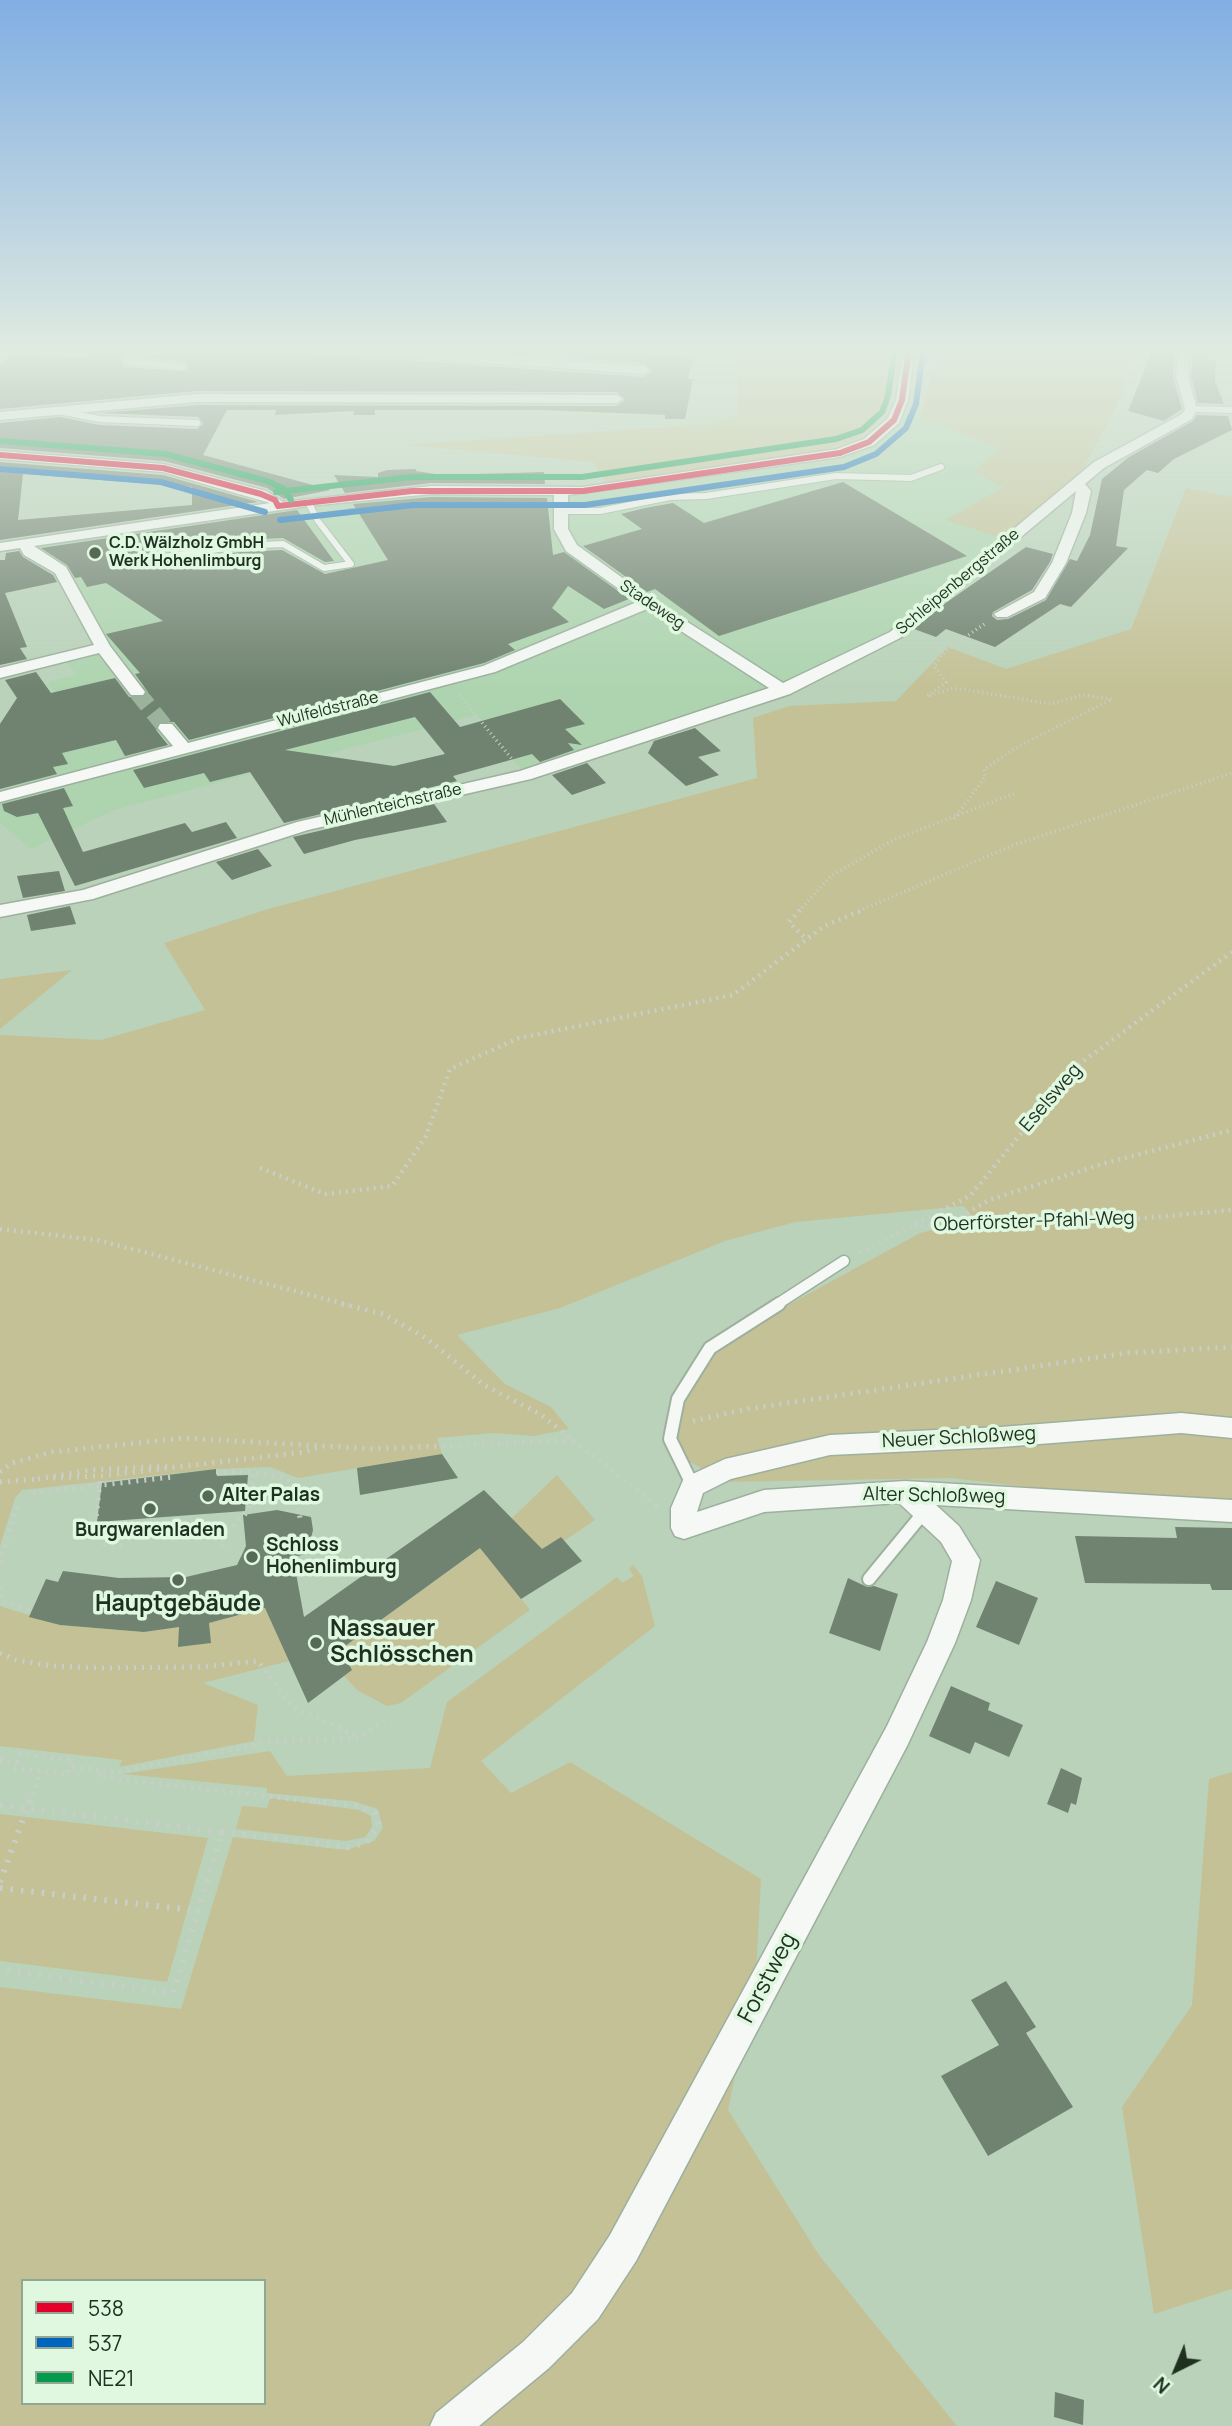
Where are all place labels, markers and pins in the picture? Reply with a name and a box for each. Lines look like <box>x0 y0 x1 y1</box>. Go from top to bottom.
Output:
place label: C.D. Wälzholz GmbH Werk Hohenlimburg <box>109 534 264 572</box>
marker: C.D. Wälzholz GmbH Werk Hohenlimburg <box>87 545 103 561</box>
place label: Alter Palas <box>222 1485 320 1507</box>
marker: Alter Palas <box>200 1488 216 1504</box>
marker: Burgwarenladen <box>142 1501 158 1517</box>
place label: Burgwarenladen <box>75 1520 225 1542</box>
place label: Schloss Hohenlimburg <box>266 1535 397 1579</box>
marker: Schloss Hohenlimburg <box>244 1549 260 1565</box>
marker: Hauptgebäude <box>170 1572 186 1588</box>
place label: Hauptgebäude <box>95 1591 261 1619</box>
place label: Nassauer Schlösschen <box>330 1616 474 1670</box>
marker: Nassauer Schlösschen <box>308 1635 324 1651</box>

